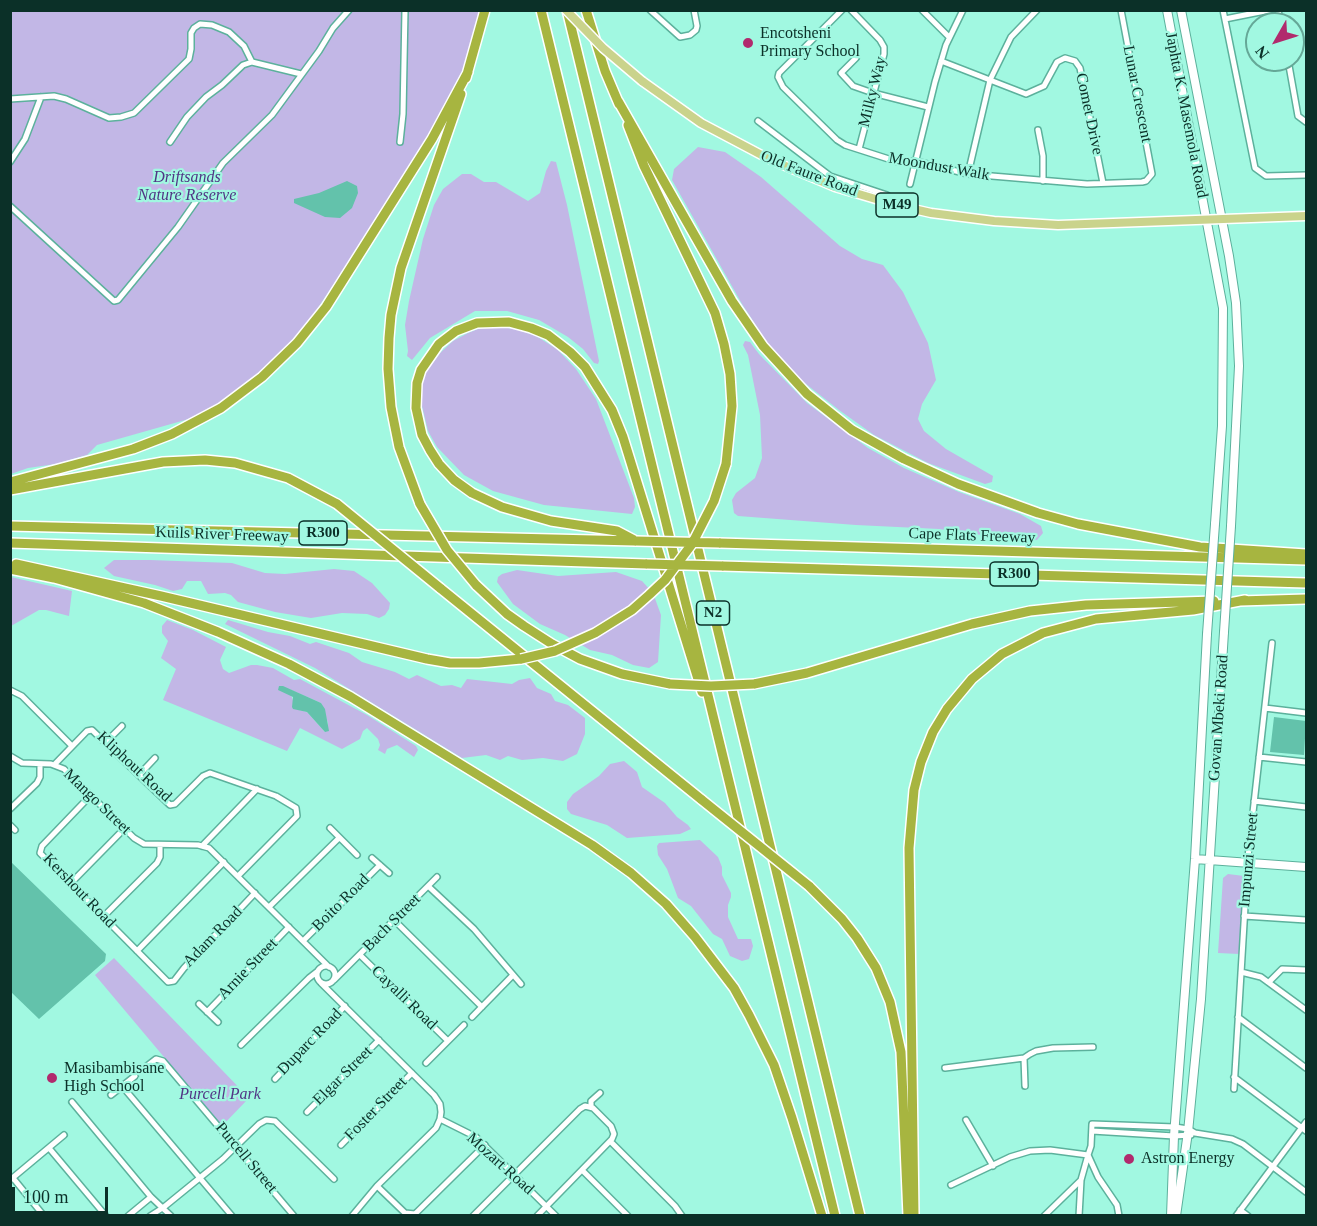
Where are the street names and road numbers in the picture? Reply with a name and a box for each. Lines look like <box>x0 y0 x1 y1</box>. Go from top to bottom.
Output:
street label: Japhta K. Masemola Road <box>1160 30 1212 200</box>
street label: Lunar Crescent <box>1118 44 1156 144</box>
street label: Milky Way <box>855 55 891 129</box>
street label: Comet Drive <box>1071 71 1107 157</box>
street label: Old Faure Road <box>758 147 860 201</box>
street label: Moondust Walk <box>887 149 991 185</box>
road number: M49 <box>876 193 918 217</box>
road number: R300 <box>299 521 347 545</box>
street label: Kuils River Freeway <box>155 523 289 547</box>
street label: Cape Flats Freeway <box>908 524 1036 548</box>
road number: R300 <box>990 562 1038 586</box>
road number: N2 <box>696 601 730 625</box>
street label: Govan Mbeki Road <box>1205 654 1233 782</box>
street label: Kliphout Road <box>93 728 175 806</box>
street label: Mango Street <box>59 765 135 839</box>
street label: Impunzi Street <box>1235 812 1263 908</box>
street label: Kershout Road <box>39 850 119 932</box>
street label: Boito Road <box>308 870 374 936</box>
street label: Bach Street <box>359 890 425 956</box>
street label: Adam Road <box>179 903 247 971</box>
street label: Arnie Street <box>214 934 282 1004</box>
street label: Cayalli Road <box>367 962 441 1034</box>
street label: Duparc Road <box>274 1005 346 1079</box>
street label: Elgar Street <box>309 1042 377 1110</box>
street label: Foster Street <box>341 1073 411 1145</box>
street label: Purcell Street <box>211 1119 281 1197</box>
street label: Mozart Road <box>462 1129 538 1199</box>

